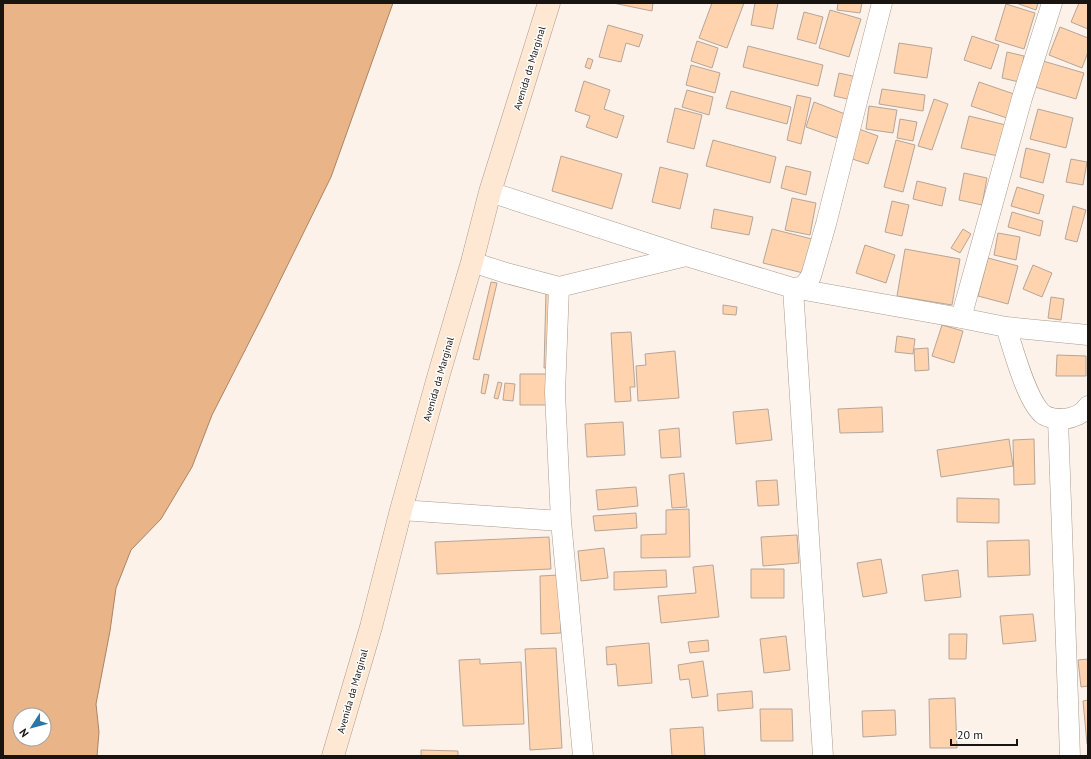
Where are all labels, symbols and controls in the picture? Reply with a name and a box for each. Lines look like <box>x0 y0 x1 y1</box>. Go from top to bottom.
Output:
street label: Avenida da Marginal <box>511 25 548 112</box>
street label: Avenida da Marginal <box>420 335 457 423</box>
street label: Avenida da Marginal <box>334 647 371 735</box>
north arrow <box>12 707 52 747</box>
scale bar <box>951 721 1017 747</box>
text: N <box>16 726 32 740</box>
text: 20 m <box>957 727 983 742</box>

